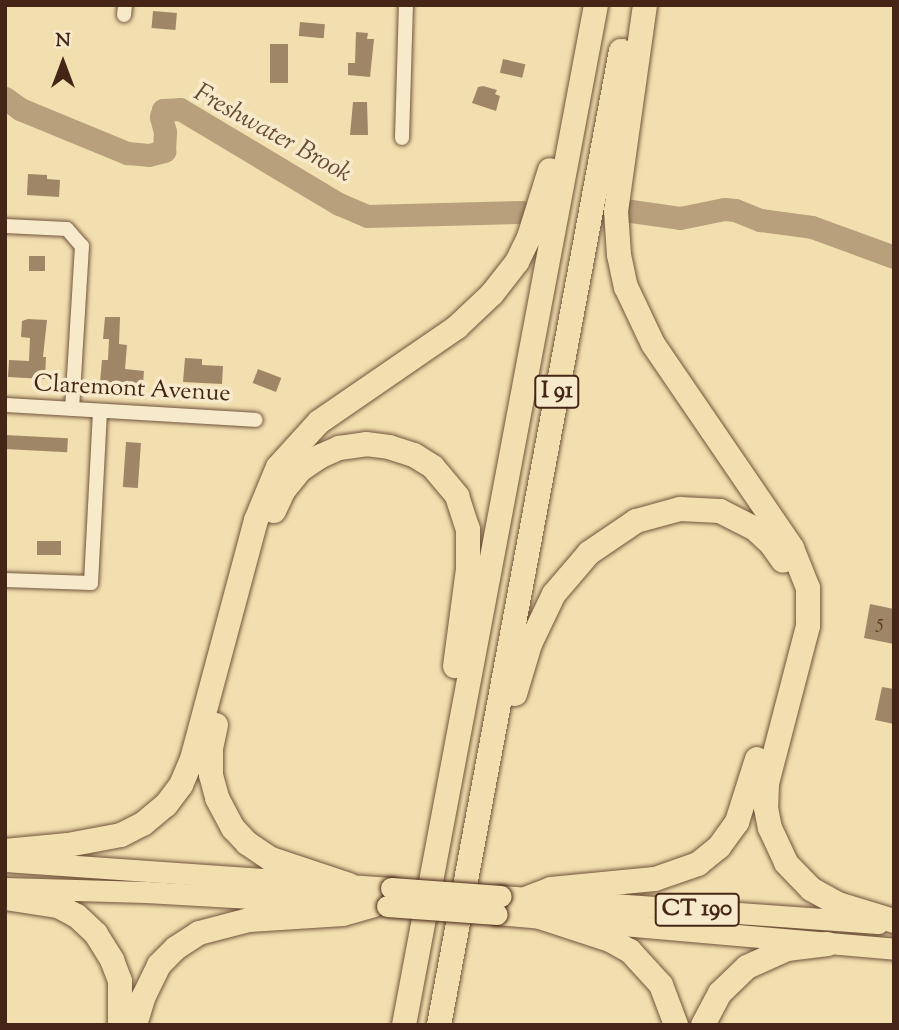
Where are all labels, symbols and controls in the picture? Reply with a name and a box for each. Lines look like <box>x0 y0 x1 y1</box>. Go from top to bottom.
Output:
north arrow <box>28 28 98 98</box>
text: N <box>55 28 71 55</box>
water label: Freshwater Brook <box>188 78 356 190</box>
street label: Claremont Avenue <box>33 370 231 410</box>
road number: I 91 <box>534 372 580 412</box>
house number: 5 <box>876 610 884 636</box>
road number: CT 190 <box>653 890 741 930</box>

